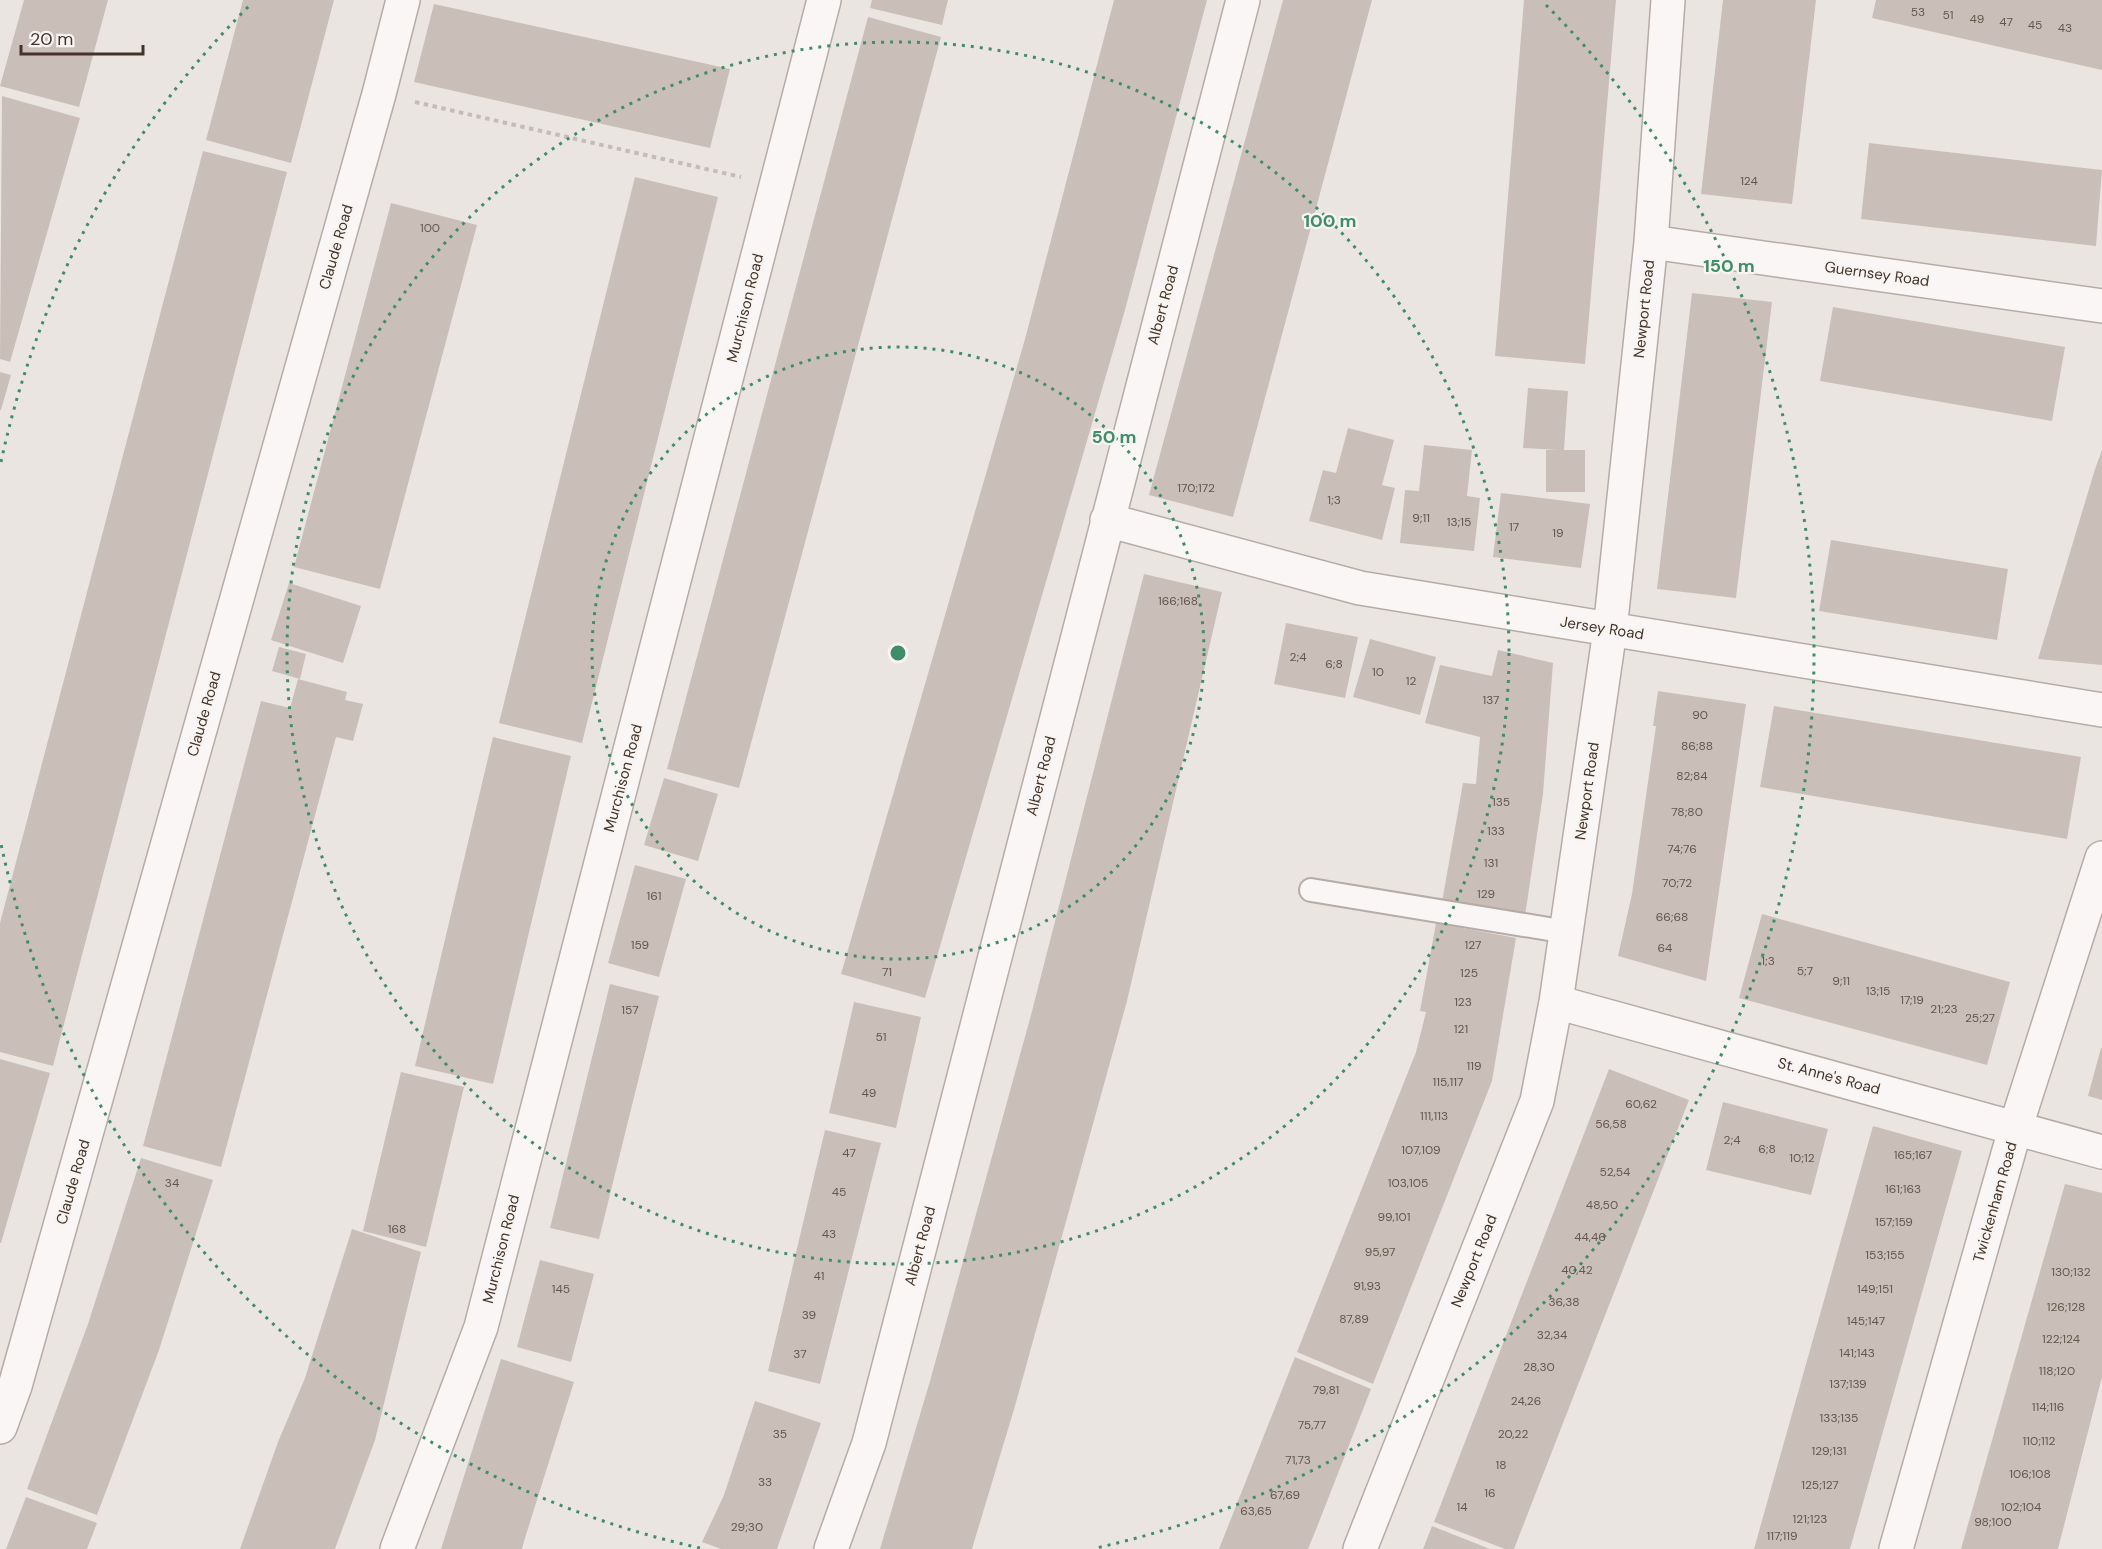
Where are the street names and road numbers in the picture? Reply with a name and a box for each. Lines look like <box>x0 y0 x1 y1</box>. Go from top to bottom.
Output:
street label: Claude Road <box>314 202 358 292</box>
street label: Murchison Road <box>722 252 768 364</box>
street label: Guernsey Road <box>1823 257 1931 291</box>
street label: Newport Road <box>1629 259 1659 359</box>
street label: Albert Road <box>1143 263 1183 347</box>
street label: Jersey Road <box>1559 612 1645 644</box>
street label: Claude Road <box>182 669 226 759</box>
street label: Murchison Road <box>599 722 647 834</box>
street label: Albert Road <box>1021 734 1061 818</box>
street label: Newport Road <box>1570 741 1604 841</box>
street label: St. Anne's Road <box>1775 1053 1883 1099</box>
street label: Claude Road <box>51 1137 95 1227</box>
street label: Twickenham Road <box>1968 1139 2022 1265</box>
street label: Murchison Road <box>478 1193 524 1305</box>
street label: Albert Road <box>900 1204 940 1288</box>
street label: Newport Road <box>1446 1212 1502 1310</box>

